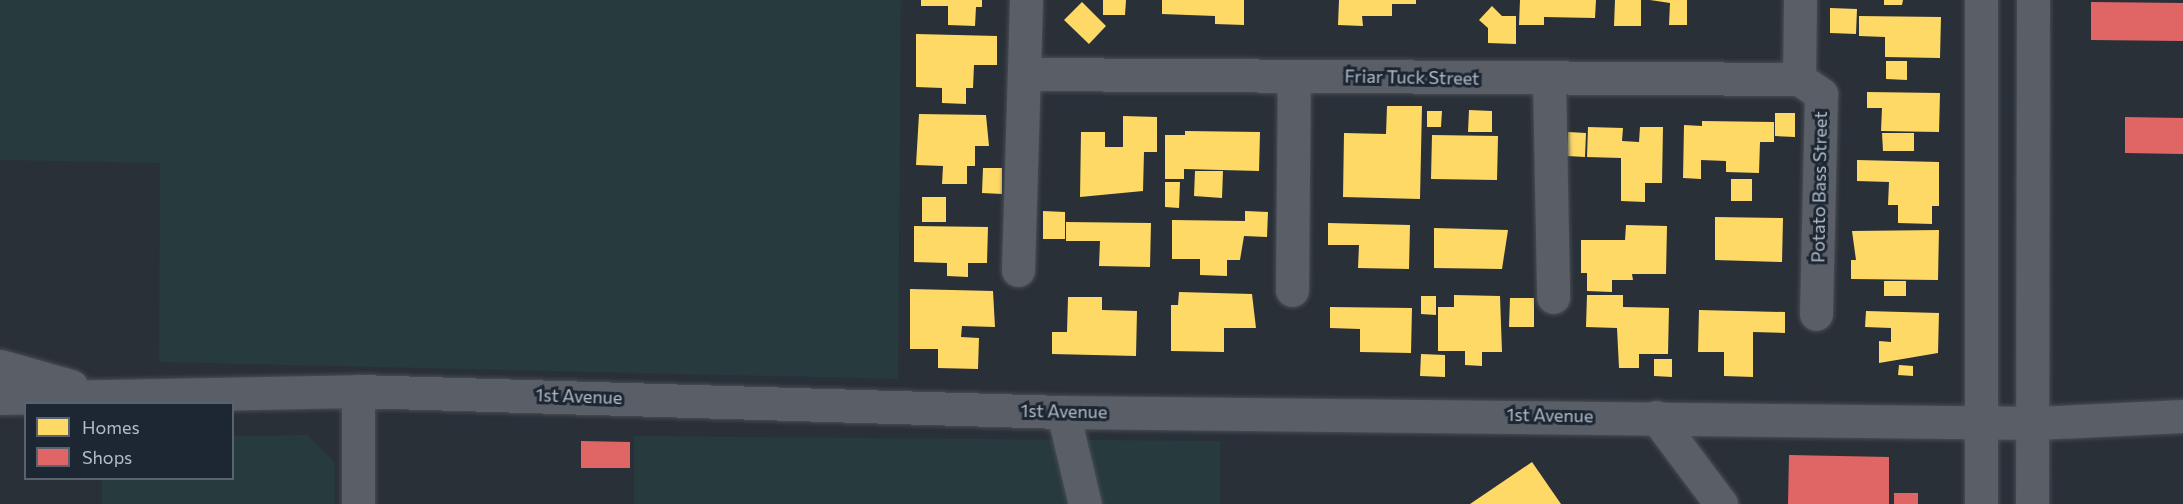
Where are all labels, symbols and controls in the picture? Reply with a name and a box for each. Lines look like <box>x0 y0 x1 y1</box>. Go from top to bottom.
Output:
street label: Friar Tuck Street <box>1344 65 1480 89</box>
street label: Potato Bass Street <box>1807 111 1831 263</box>
street label: 1st Avenue <box>535 384 623 408</box>
street label: 1st Avenue <box>1020 399 1108 423</box>
legend <box>24 402 234 480</box>
street label: 1st Avenue <box>1506 403 1594 427</box>
text: Homes <box>82 416 140 438</box>
text: Shops <box>82 446 132 468</box>

